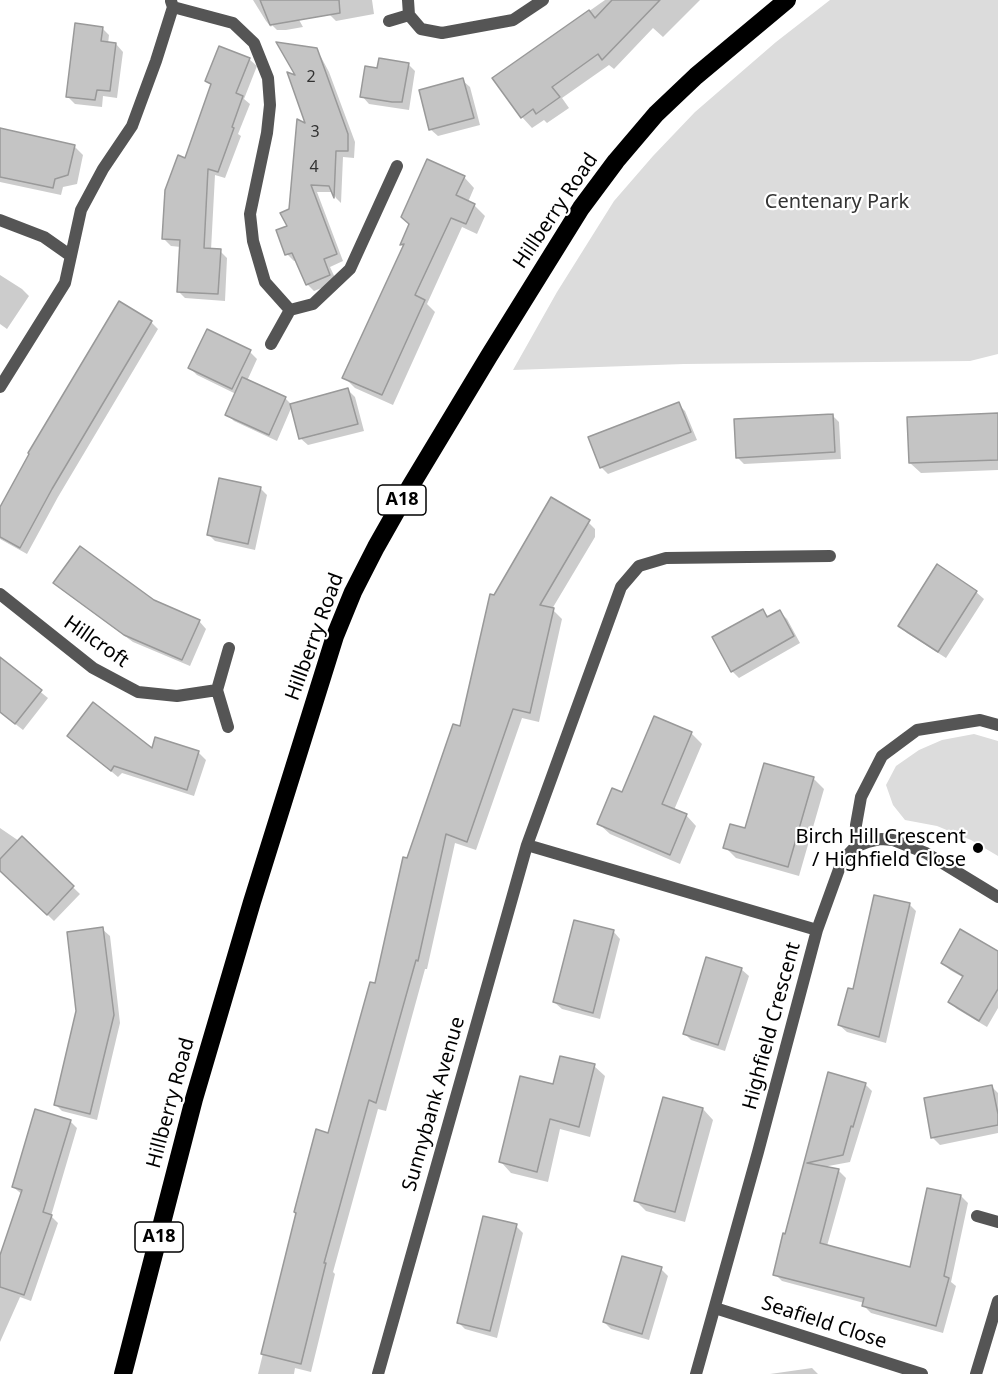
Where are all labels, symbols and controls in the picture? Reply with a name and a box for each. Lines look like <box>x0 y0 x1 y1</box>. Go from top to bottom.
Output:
house number: 2 <box>306 67 316 87</box>
house number: 3 <box>310 122 320 142</box>
street label: Hillberry Road <box>509 149 603 273</box>
house number: 4 <box>309 157 319 177</box>
park label: Centenary Park <box>765 190 909 214</box>
road number: A18 <box>378 485 426 515</box>
street label: Hillberry Road <box>281 570 349 704</box>
street label: Hillcroft <box>59 611 133 673</box>
place label: Birch Hill Crescent / Highfield Close <box>796 825 966 872</box>
marker: Birch Hill Crescent / Highfield Close <box>971 841 985 855</box>
street label: Highfield Crescent <box>738 940 806 1112</box>
street label: Sunnybank Avenue <box>398 1014 470 1194</box>
street label: Hillberry Road <box>142 1035 200 1171</box>
road number: A18 <box>135 1222 183 1252</box>
street label: Seafield Close <box>758 1291 890 1355</box>

